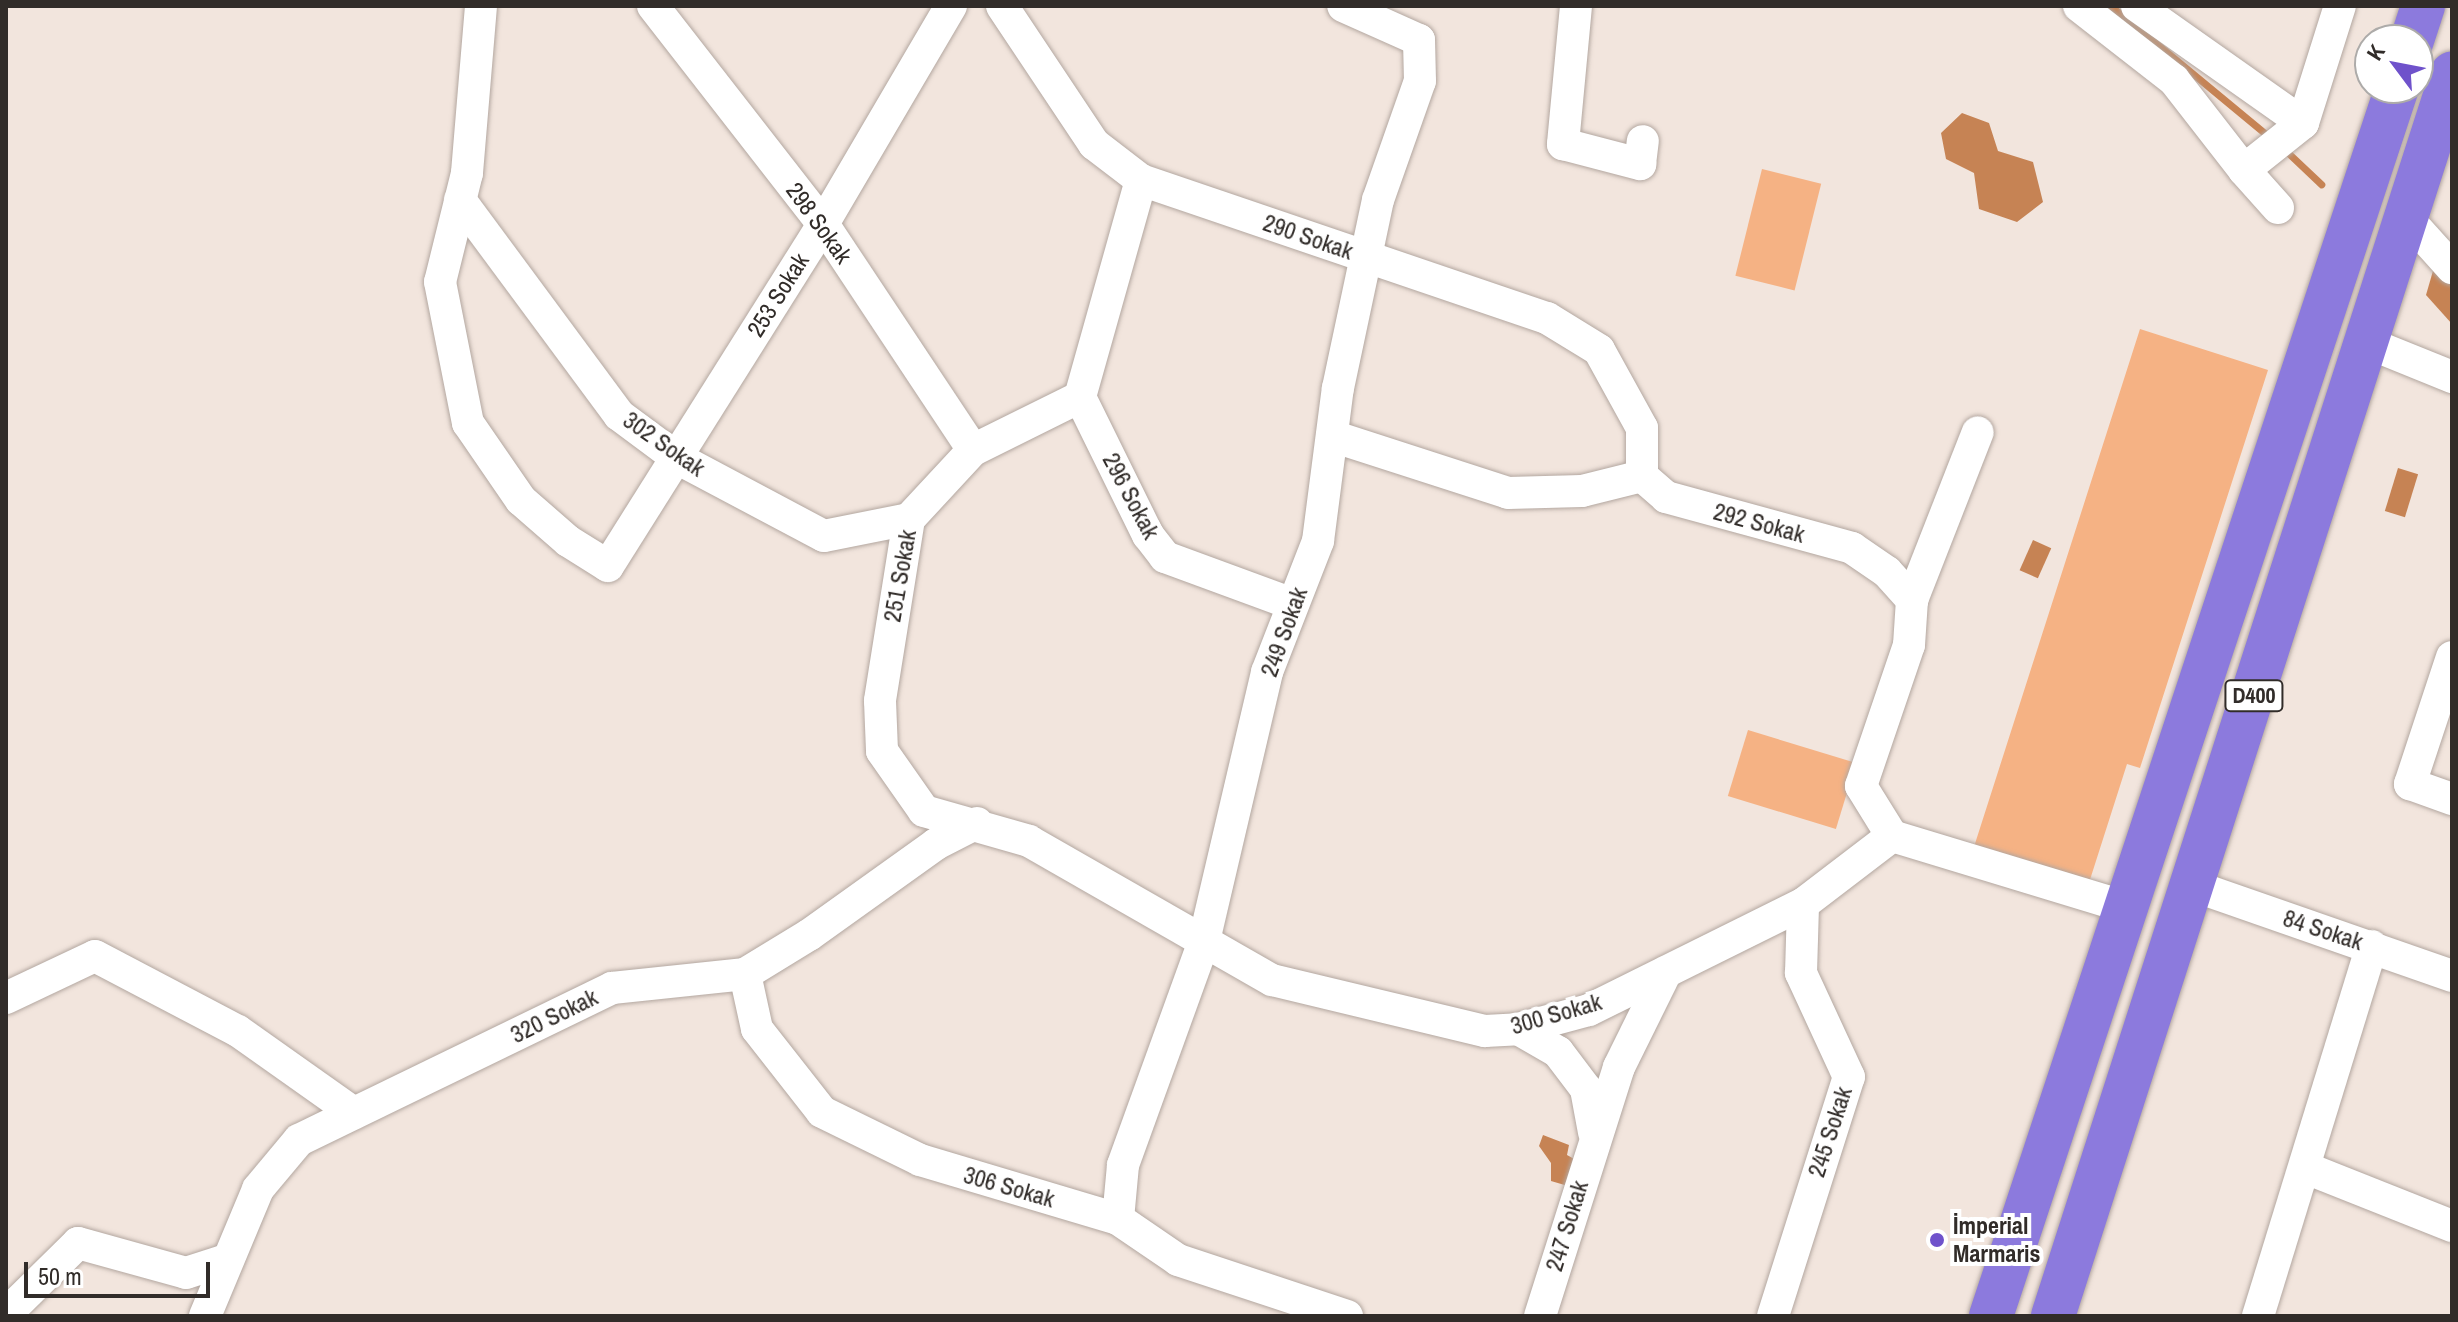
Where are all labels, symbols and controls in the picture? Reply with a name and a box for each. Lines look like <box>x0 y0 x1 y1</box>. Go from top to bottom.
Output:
north arrow <box>2354 24 2434 104</box>
text: K <box>2359 39 2392 66</box>
street label: 298 Sokak <box>780 177 858 269</box>
street label: 290 Sokak <box>1259 208 1357 266</box>
street label: 253 Sokak <box>741 248 815 342</box>
street label: 302 Sokak <box>618 406 710 482</box>
street label: 296 Sokak <box>1096 448 1166 544</box>
street label: 292 Sokak <box>1710 497 1808 549</box>
street label: 251 Sokak <box>878 528 922 624</box>
street label: 249 Sokak <box>1255 583 1313 681</box>
road number: D400 <box>2224 678 2284 714</box>
street label: 84 Sokak <box>2280 904 2366 956</box>
street label: 320 Sokak <box>506 983 602 1049</box>
street label: 300 Sokak <box>1507 987 1605 1041</box>
street label: 245 Sokak <box>1802 1083 1858 1181</box>
street label: 306 Sokak <box>960 1160 1058 1214</box>
street label: 247 Sokak <box>1540 1177 1594 1275</box>
place label: İmperial Marmaris <box>1953 1212 2041 1268</box>
marker: İmperial Marmaris <box>1928 1231 1946 1249</box>
scale bar <box>28 1246 214 1296</box>
text: 50 m <box>38 1260 82 1292</box>

